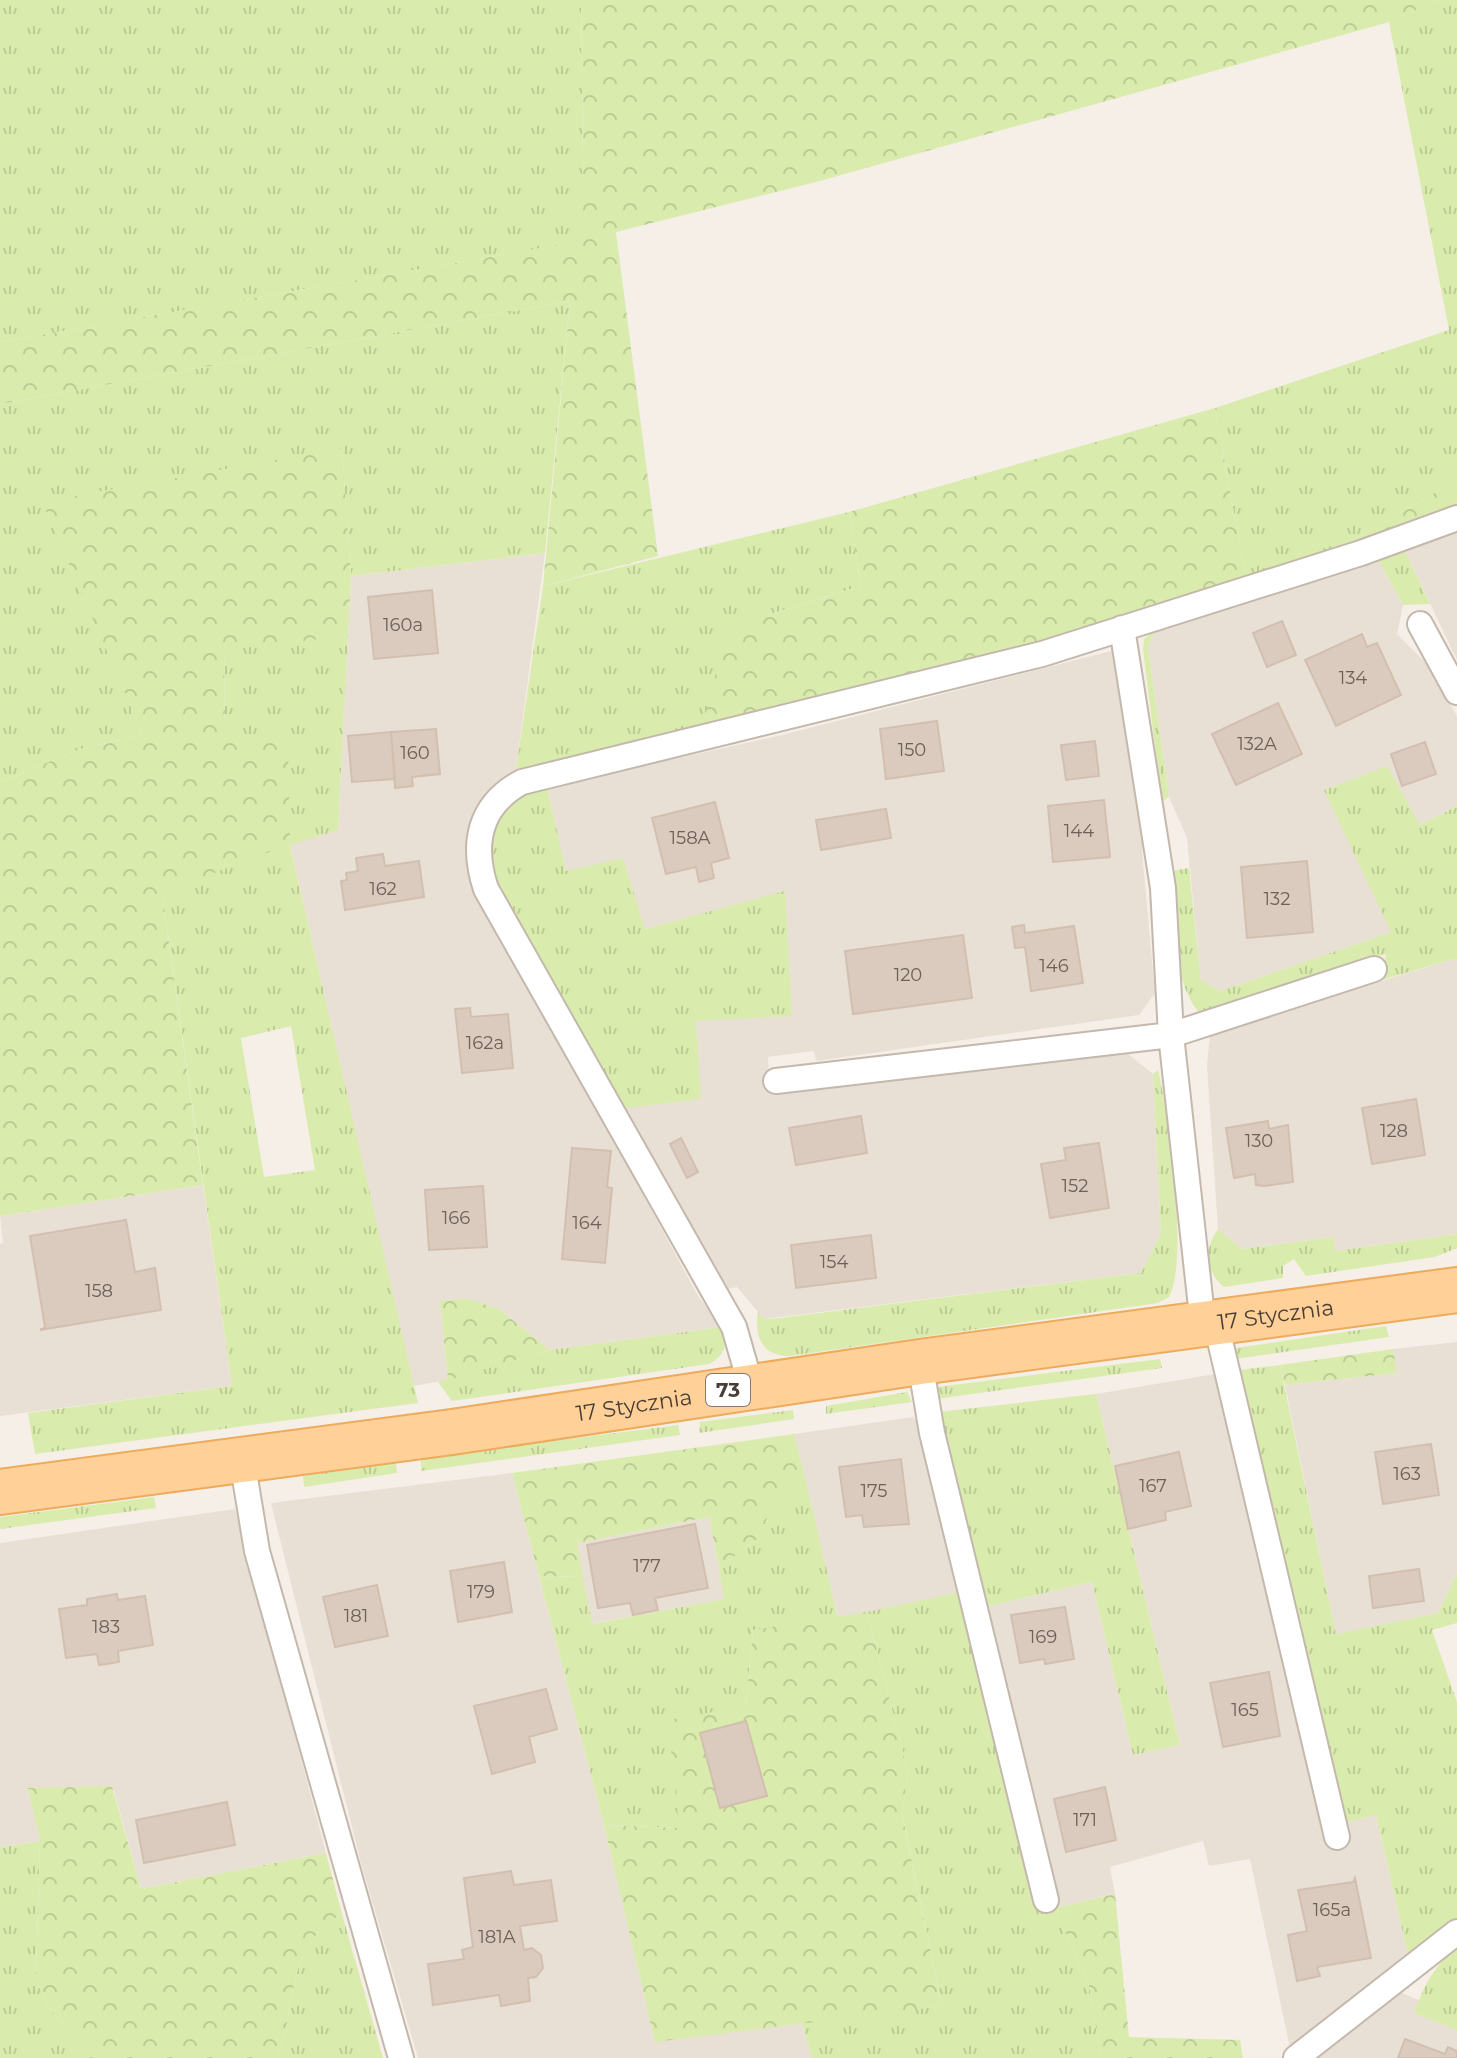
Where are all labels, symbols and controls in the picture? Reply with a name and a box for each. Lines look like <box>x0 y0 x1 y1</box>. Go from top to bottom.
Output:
house number: 160a <box>383 614 423 636</box>
house number: 134 <box>1339 667 1367 689</box>
house number: 132A <box>1237 733 1277 755</box>
house number: 150 <box>898 739 926 761</box>
house number: 160 <box>400 742 430 764</box>
house number: 144 <box>1064 820 1094 842</box>
house number: 158A <box>670 827 711 849</box>
house number: 162 <box>369 878 397 900</box>
house number: 132 <box>1264 888 1290 910</box>
house number: 146 <box>1039 955 1069 977</box>
house number: 120 <box>894 964 922 986</box>
house number: 162a <box>466 1032 504 1054</box>
house number: 128 <box>1380 1120 1408 1142</box>
house number: 130 <box>1245 1130 1273 1152</box>
house number: 152 <box>1062 1175 1088 1197</box>
house number: 166 <box>442 1207 470 1229</box>
house number: 164 <box>572 1212 602 1234</box>
house number: 154 <box>820 1251 848 1273</box>
house number: 158 <box>85 1280 113 1302</box>
street label: 17 Stycznia <box>1216 1293 1336 1335</box>
road number: 73 <box>706 1374 750 1406</box>
street label: 17 Stycznia <box>574 1383 694 1427</box>
house number: 163 <box>1393 1463 1421 1485</box>
house number: 167 <box>1139 1475 1167 1497</box>
house number: 175 <box>861 1480 887 1502</box>
house number: 177 <box>633 1555 661 1577</box>
house number: 179 <box>467 1581 495 1603</box>
house number: 181 <box>344 1605 368 1627</box>
house number: 183 <box>92 1616 120 1638</box>
house number: 169 <box>1029 1626 1057 1648</box>
house number: 165 <box>1231 1699 1259 1721</box>
house number: 171 <box>1073 1809 1097 1831</box>
house number: 165a <box>1313 1899 1351 1921</box>
house number: 181A <box>478 1926 516 1948</box>

